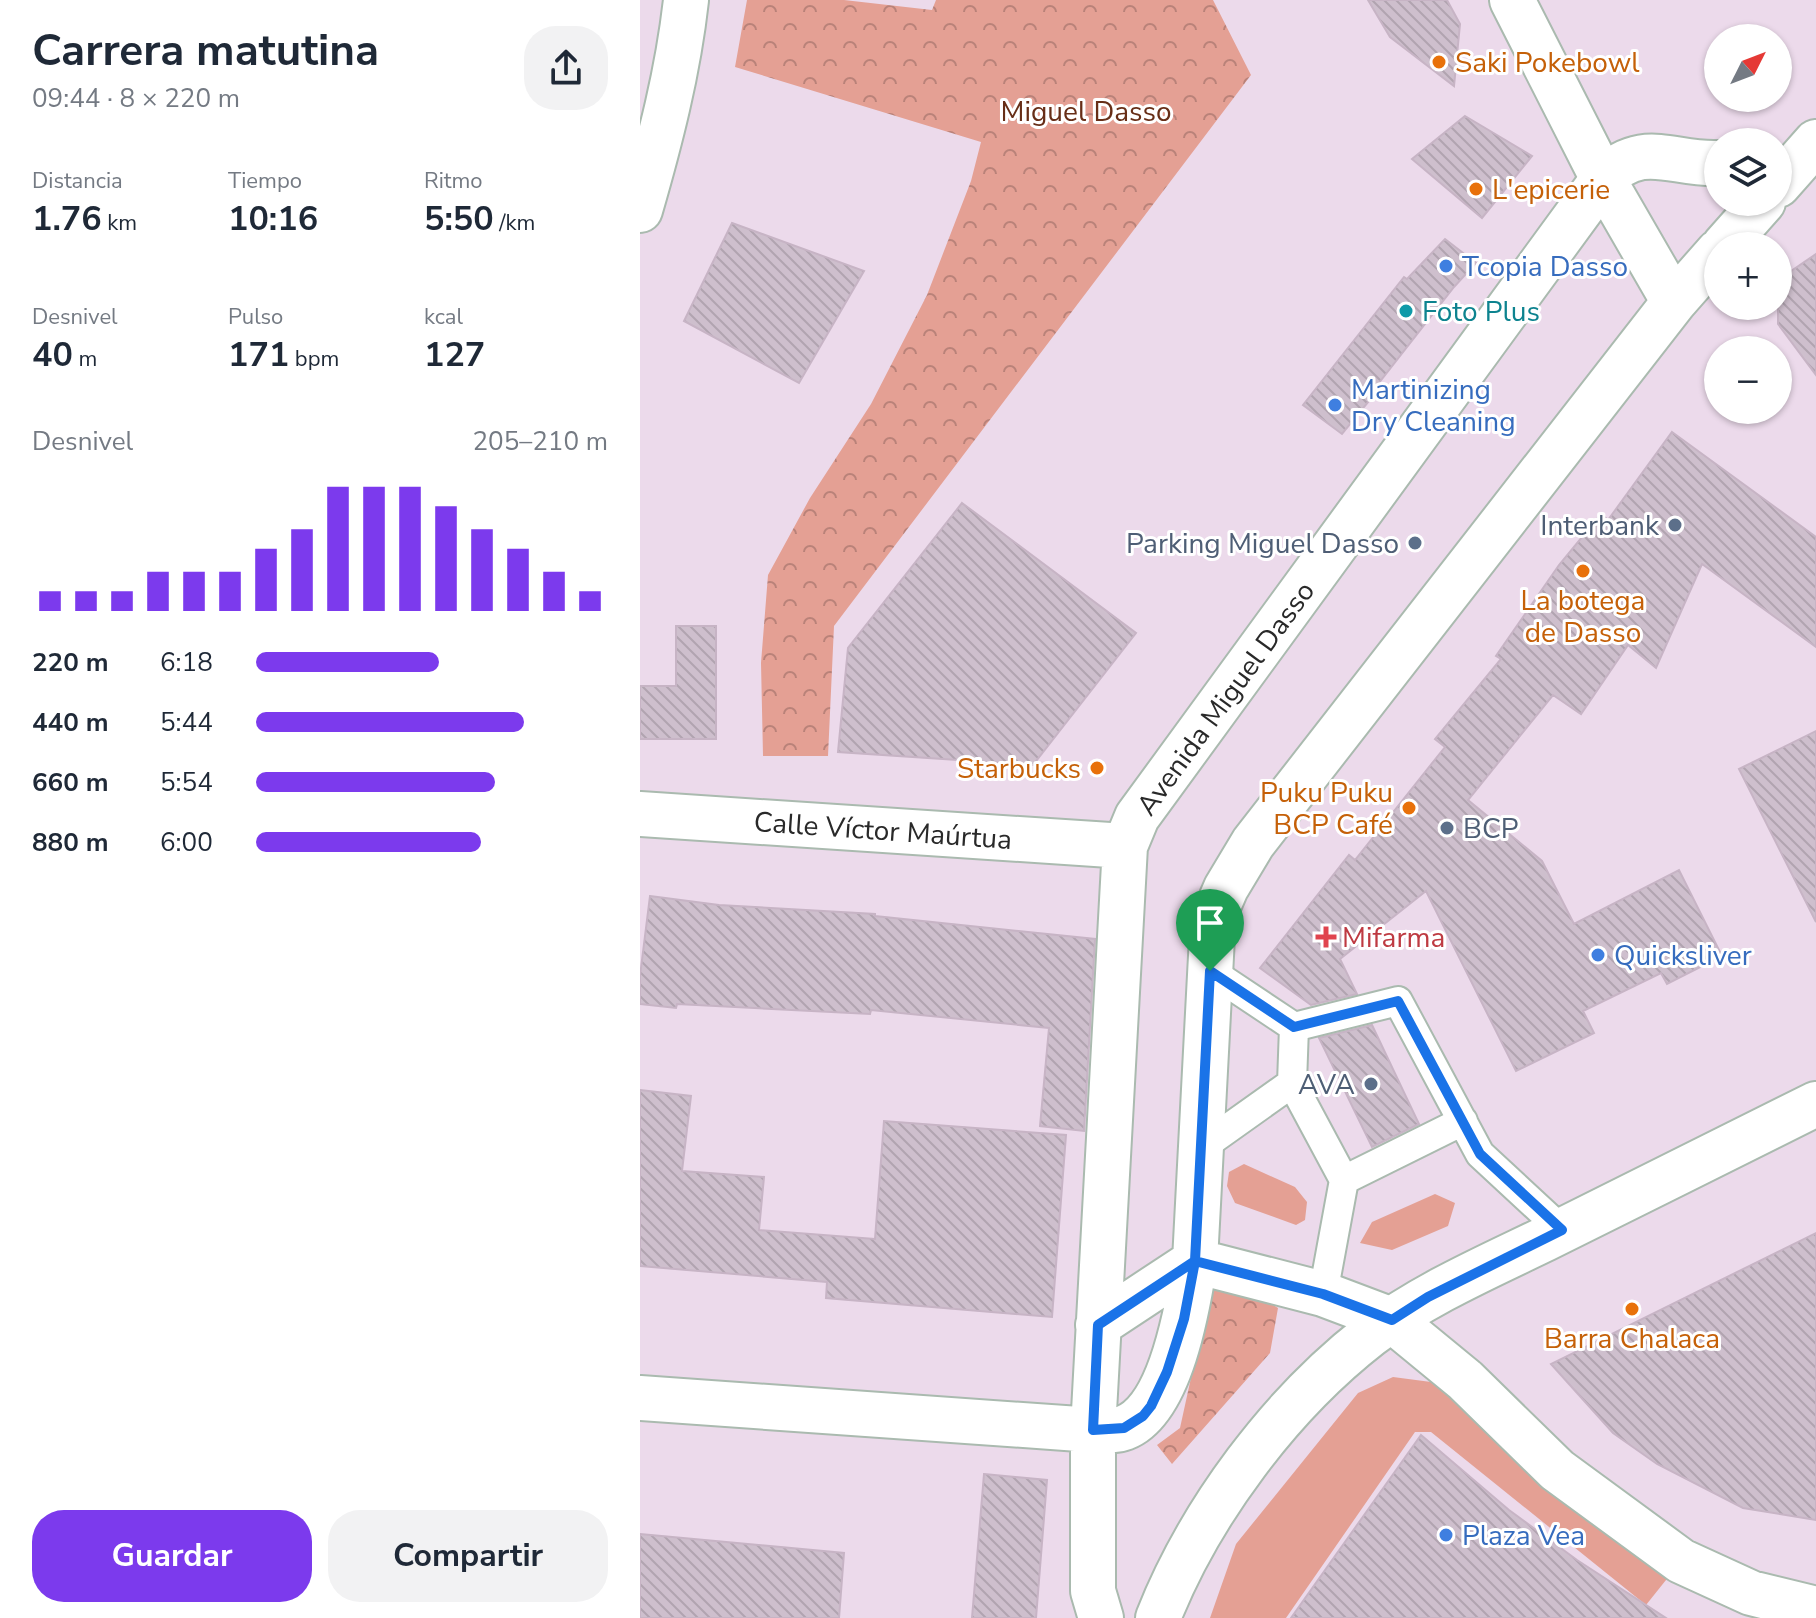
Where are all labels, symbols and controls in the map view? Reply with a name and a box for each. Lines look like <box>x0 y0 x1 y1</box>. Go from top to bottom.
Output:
text: Carrera matutina <box>32 21 379 81</box>
north arrow <box>1704 24 1792 112</box>
map controls <box>1704 24 1792 424</box>
button: share <box>524 26 608 110</box>
place label: Saki Pokebowl <box>1455 44 1640 82</box>
marker: Saki Pokebowl <box>1430 53 1448 71</box>
text: 09:44 · 8 × 220 m <box>32 81 240 116</box>
park label: Miguel Dasso <box>1000 93 1172 131</box>
button: layers <box>1704 128 1792 216</box>
text: Distancia <box>32 166 123 196</box>
text: Tiempo <box>228 166 302 196</box>
text: Ritmo <box>424 166 483 196</box>
place label: L'epicerie <box>1492 171 1610 209</box>
marker: L'epicerie <box>1467 180 1485 198</box>
text: 1.76 <box>32 196 102 242</box>
text: 10:16 <box>228 196 318 242</box>
text: 5:50 <box>424 196 494 242</box>
text: km <box>102 208 137 238</box>
text: /km <box>494 208 535 238</box>
button: + <box>1704 232 1792 320</box>
place label: Tcopia Dasso <box>1462 248 1628 286</box>
marker: Tcopia Dasso <box>1437 257 1455 275</box>
place label: Foto Plus <box>1422 293 1540 331</box>
text: Desnivel <box>32 302 118 332</box>
text: Pulso <box>228 302 283 332</box>
text: kcal <box>424 302 463 332</box>
marker: Foto Plus <box>1397 302 1415 320</box>
text: 40 <box>32 332 73 378</box>
text: 171 <box>228 332 289 378</box>
text: 127 <box>424 332 485 378</box>
button: − <box>1704 336 1792 424</box>
text: m <box>73 344 97 374</box>
text: bpm <box>289 344 339 374</box>
place label: Martinizing Dry Cleaning <box>1351 371 1516 441</box>
marker: Martinizing Dry Cleaning <box>1326 396 1344 414</box>
text: Desnivel <box>32 424 133 459</box>
text: 205–210 m <box>472 424 608 459</box>
place label: Interbank <box>1540 507 1660 545</box>
marker: Interbank <box>1666 516 1684 534</box>
place label: Parking Miguel Dasso <box>1126 525 1399 563</box>
marker: Parking Miguel Dasso <box>1406 534 1424 552</box>
marker: La botega de Dasso <box>1574 562 1592 580</box>
street label: Avenida Miguel Dasso <box>1128 574 1324 823</box>
place label: La botega de Dasso <box>1521 582 1645 652</box>
text: 220 m <box>32 645 109 680</box>
text: 6:18 <box>160 645 213 680</box>
text: 440 m <box>32 705 109 740</box>
text: 5:44 <box>160 705 213 740</box>
place label: Starbucks <box>957 750 1081 788</box>
marker: Starbucks <box>1088 759 1106 777</box>
text: 660 m <box>32 765 109 800</box>
text: 5:54 <box>160 765 213 800</box>
place label: Puku Puku BCP Café <box>1260 774 1393 844</box>
marker: Puku Puku BCP Café <box>1400 799 1418 817</box>
street label: Calle Víctor Maúrtua <box>753 803 1013 859</box>
place label: BCP <box>1463 810 1519 848</box>
marker: BCP <box>1438 819 1456 837</box>
text: 880 m <box>32 825 109 860</box>
text: 6:00 <box>160 825 213 860</box>
pin <box>1176 889 1244 971</box>
icon: arrive <box>1188 901 1232 945</box>
place label: Mifarma <box>1342 919 1445 957</box>
marker: Mifarma <box>1317 928 1335 946</box>
place label: Quicksliver <box>1614 937 1752 975</box>
marker: Quicksliver <box>1589 946 1607 964</box>
place label: AVA <box>1298 1066 1355 1104</box>
marker: AVA <box>1362 1075 1380 1093</box>
marker: Barra Chalaca <box>1623 1300 1641 1318</box>
place label: Barra Chalaca <box>1544 1320 1720 1358</box>
button: Guardar <box>32 1510 312 1602</box>
button: Compartir <box>328 1510 608 1602</box>
place label: Plaza Vea <box>1462 1517 1585 1555</box>
marker: Plaza Vea <box>1437 1526 1455 1544</box>

